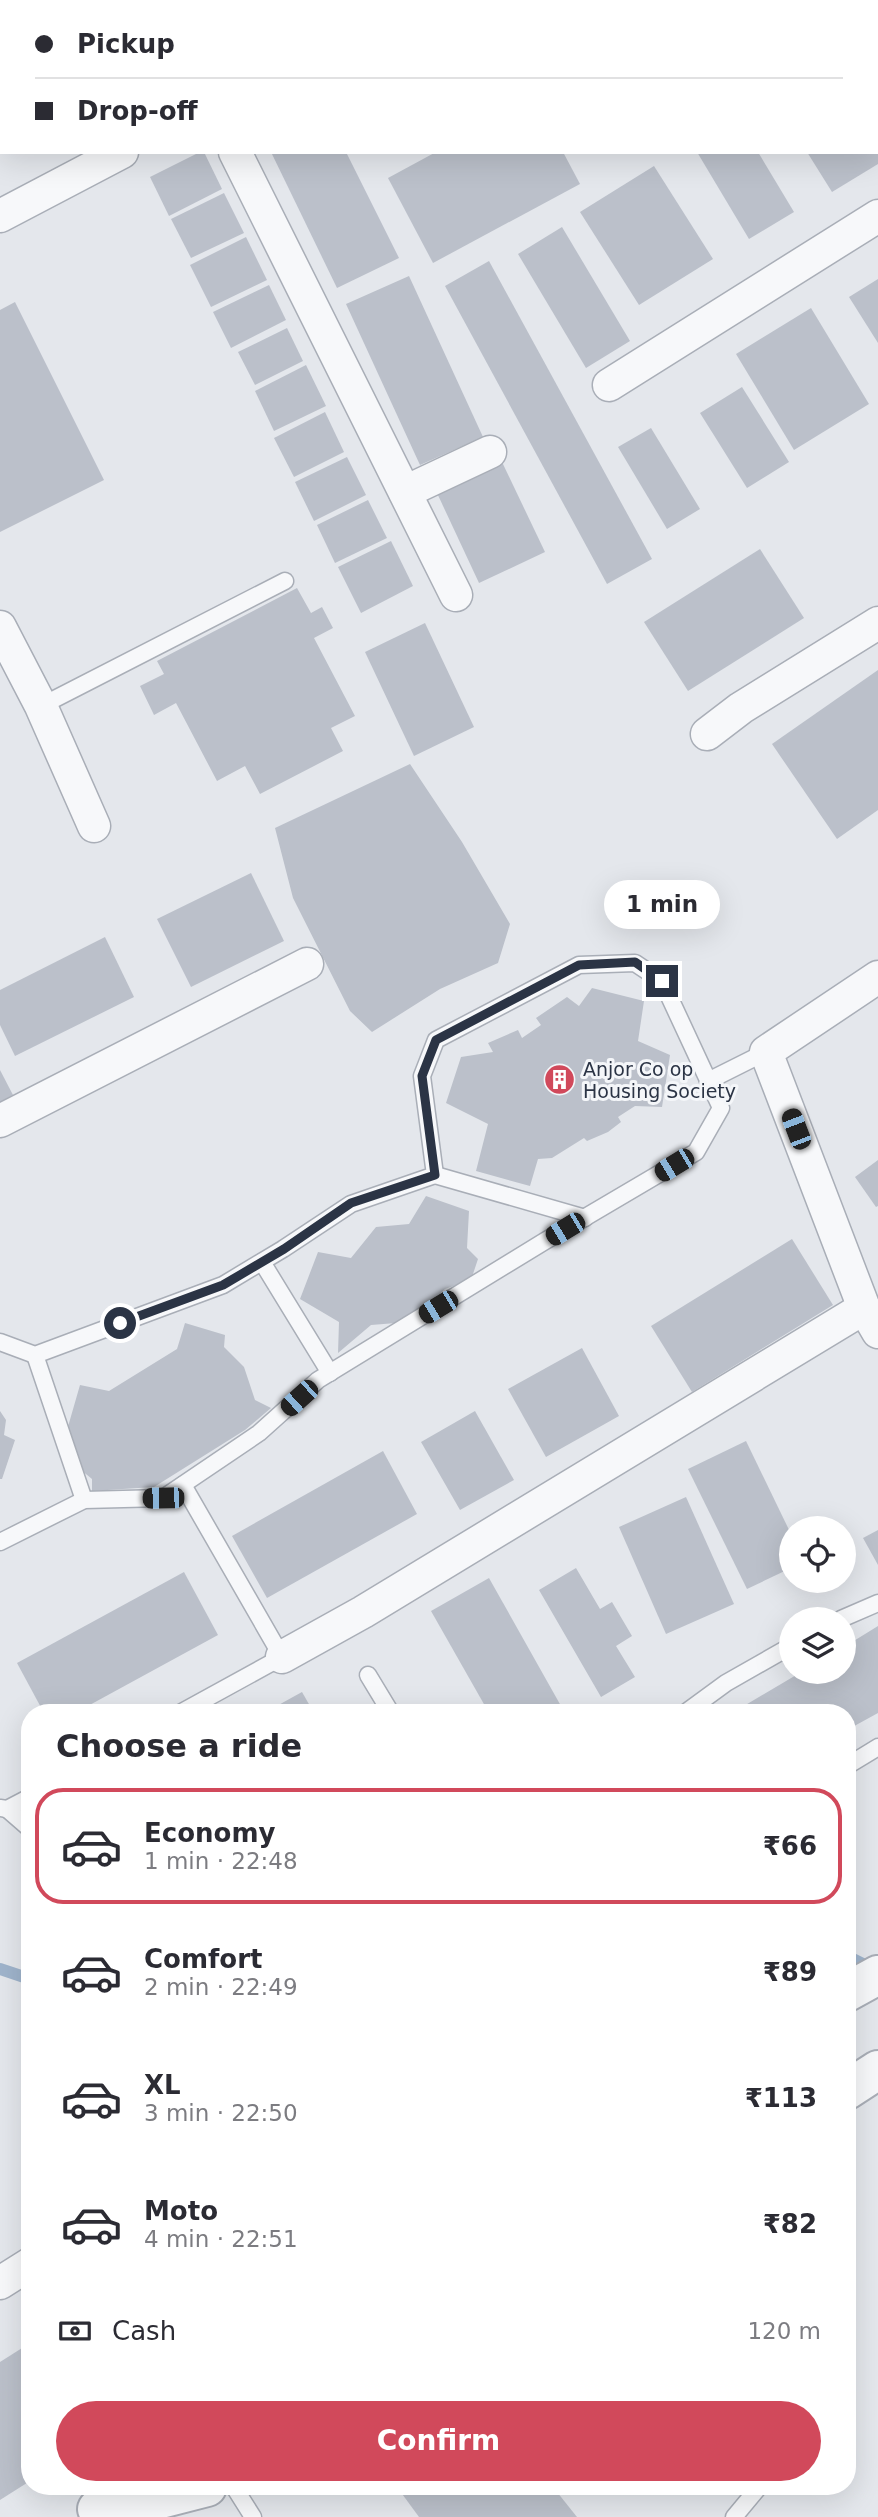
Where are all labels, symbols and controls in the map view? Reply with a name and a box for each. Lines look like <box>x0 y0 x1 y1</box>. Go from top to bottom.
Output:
text: Pickup <box>77 29 175 59</box>
text: Drop-off <box>77 96 198 126</box>
callout: 1 min <box>604 880 720 928</box>
text: 1 min <box>626 891 698 917</box>
route end <box>646 965 678 997</box>
place label: Anjor Co op Housing Society <box>583 1058 736 1102</box>
building icon: Anjor Co op Housing Society <box>543 1063 577 1097</box>
car <box>779 1106 814 1152</box>
car <box>651 1145 698 1185</box>
car <box>542 1209 589 1249</box>
car <box>415 1287 462 1327</box>
route start <box>104 1307 136 1339</box>
car <box>277 1376 322 1420</box>
car <box>142 1487 185 1509</box>
map controls <box>779 1516 856 1684</box>
button: locate <box>779 1516 856 1593</box>
button: layers <box>779 1607 856 1684</box>
text: Choose a ride <box>56 1727 302 1765</box>
icon: car <box>60 1815 123 1878</box>
text: Economy <box>144 1818 275 1848</box>
text: ₹66 <box>763 1831 817 1861</box>
text: 1 min · 22:48 <box>144 1848 298 1874</box>
icon: car <box>60 1941 123 2004</box>
text: Comfort <box>144 1944 262 1974</box>
text: ₹89 <box>763 1957 817 1987</box>
text: 2 min · 22:49 <box>144 1974 298 2000</box>
icon: car <box>60 2067 123 2130</box>
text: XL <box>144 2070 181 2100</box>
text: ₹113 <box>745 2083 817 2113</box>
text: 3 min · 22:50 <box>144 2100 298 2126</box>
icon: car <box>60 2193 123 2256</box>
text: Moto <box>144 2196 218 2226</box>
text: ₹82 <box>763 2209 817 2239</box>
text: 4 min · 22:51 <box>144 2226 298 2252</box>
icon: cash <box>56 2312 94 2350</box>
text: Cash <box>112 2316 176 2346</box>
text: 120 m <box>747 2318 821 2344</box>
button: Confirm <box>56 2401 821 2481</box>

